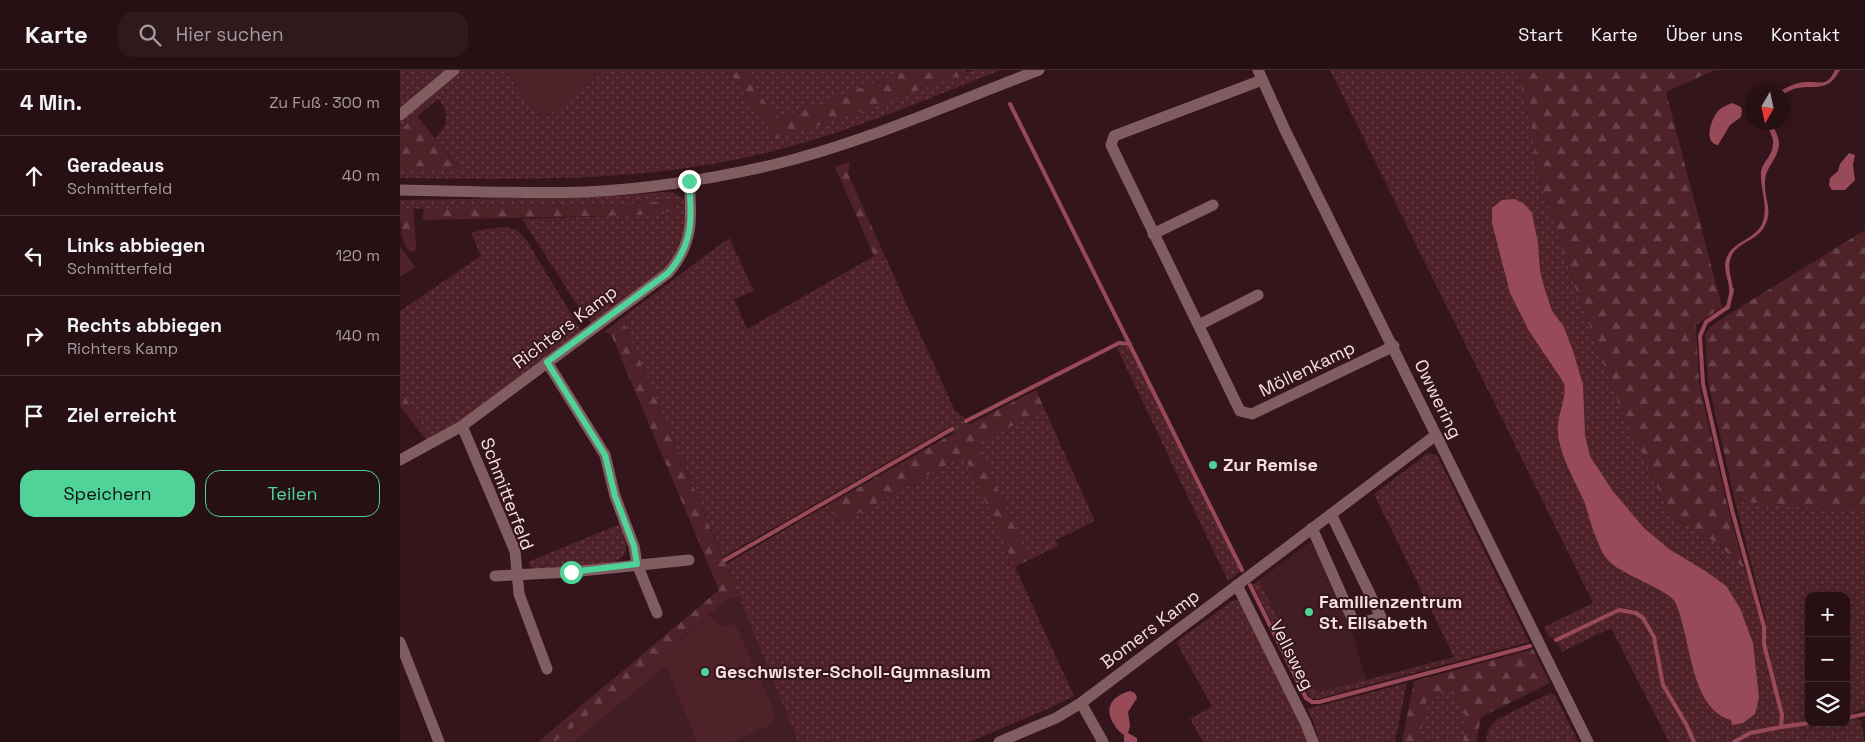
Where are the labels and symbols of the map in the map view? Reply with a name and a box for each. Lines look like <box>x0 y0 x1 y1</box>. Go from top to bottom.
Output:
north arrow <box>1745 85 1790 130</box>
route end <box>678 170 701 193</box>
street label: Richters Kamp <box>508 280 622 373</box>
street label: Möllenkamp <box>1255 335 1359 402</box>
street label: Owwering <box>1409 355 1467 442</box>
street label: Schmitterfeld <box>476 434 539 553</box>
place label: Zur Remise <box>1223 453 1318 476</box>
marker: Zur Remise <box>1207 459 1219 471</box>
route start <box>560 561 583 584</box>
street label: Bomers Kamp <box>1096 584 1204 673</box>
place label: Familienzentrum St. Elisabeth <box>1319 590 1462 634</box>
marker: Familienzentrum St. Elisabeth <box>1303 606 1315 618</box>
street label: Vellsweg <box>1265 616 1320 694</box>
place label: Geschwister-Scholl-Gymnasium <box>715 660 991 683</box>
marker: Geschwister-Scholl-Gymnasium <box>699 666 711 678</box>

